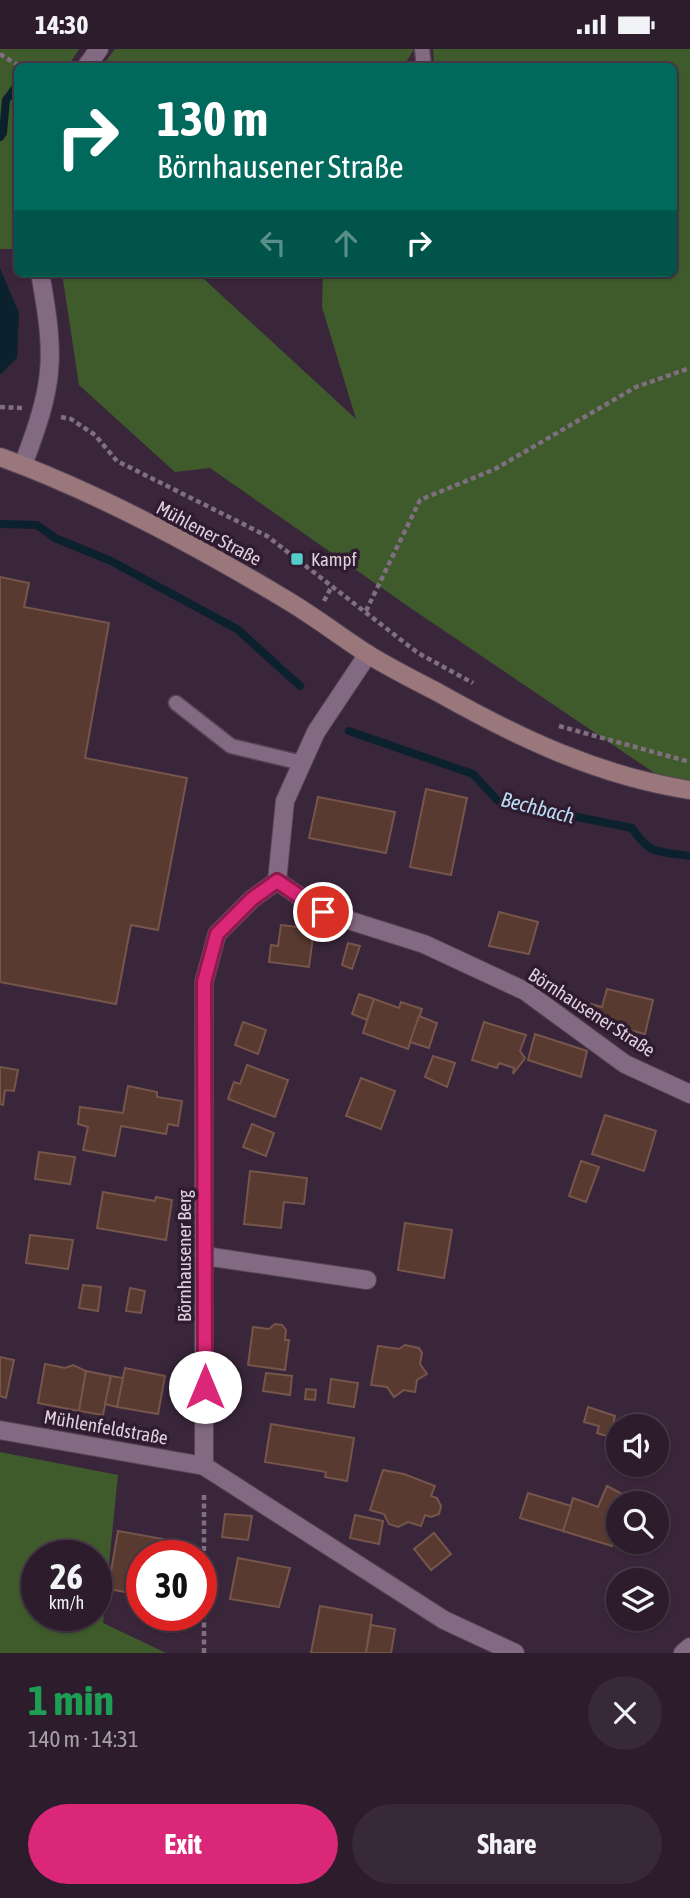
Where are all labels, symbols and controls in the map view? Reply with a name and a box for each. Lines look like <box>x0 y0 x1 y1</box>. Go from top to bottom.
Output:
text: 14:30 <box>35 10 89 40</box>
text: 130 m <box>157 90 268 146</box>
icon: right <box>42 91 133 182</box>
text: Börnhausener Straße <box>157 148 404 185</box>
icon: left <box>254 224 292 262</box>
icon: ahead <box>327 224 365 262</box>
icon: right <box>400 224 438 262</box>
street label: Mühlener Straße <box>153 496 265 570</box>
place label: Kampf <box>311 548 357 570</box>
marker: Kampf <box>289 551 305 567</box>
water label: Bechbach <box>499 786 577 828</box>
pin <box>293 882 353 942</box>
icon: arrive <box>304 893 342 931</box>
street label: Börnhausener Straße <box>525 963 659 1061</box>
street label: Börnhausener Berg <box>173 1189 195 1322</box>
position arrow <box>168 1350 242 1424</box>
street label: Mühlenfeldstraße <box>42 1405 170 1449</box>
map controls <box>606 1414 669 1631</box>
button: sound <box>606 1414 669 1477</box>
button: search <box>606 1491 669 1554</box>
speed limit sign: 30 <box>126 1540 217 1631</box>
text: 26 <box>50 1556 83 1596</box>
button: layers <box>606 1568 669 1631</box>
text: km/h <box>49 1592 84 1613</box>
text: 1 min <box>28 1676 114 1724</box>
button: close <box>588 1676 662 1750</box>
text: 140 m · 14:31 <box>28 1726 139 1752</box>
button: Exit <box>28 1804 338 1884</box>
button: Share <box>352 1804 662 1884</box>

